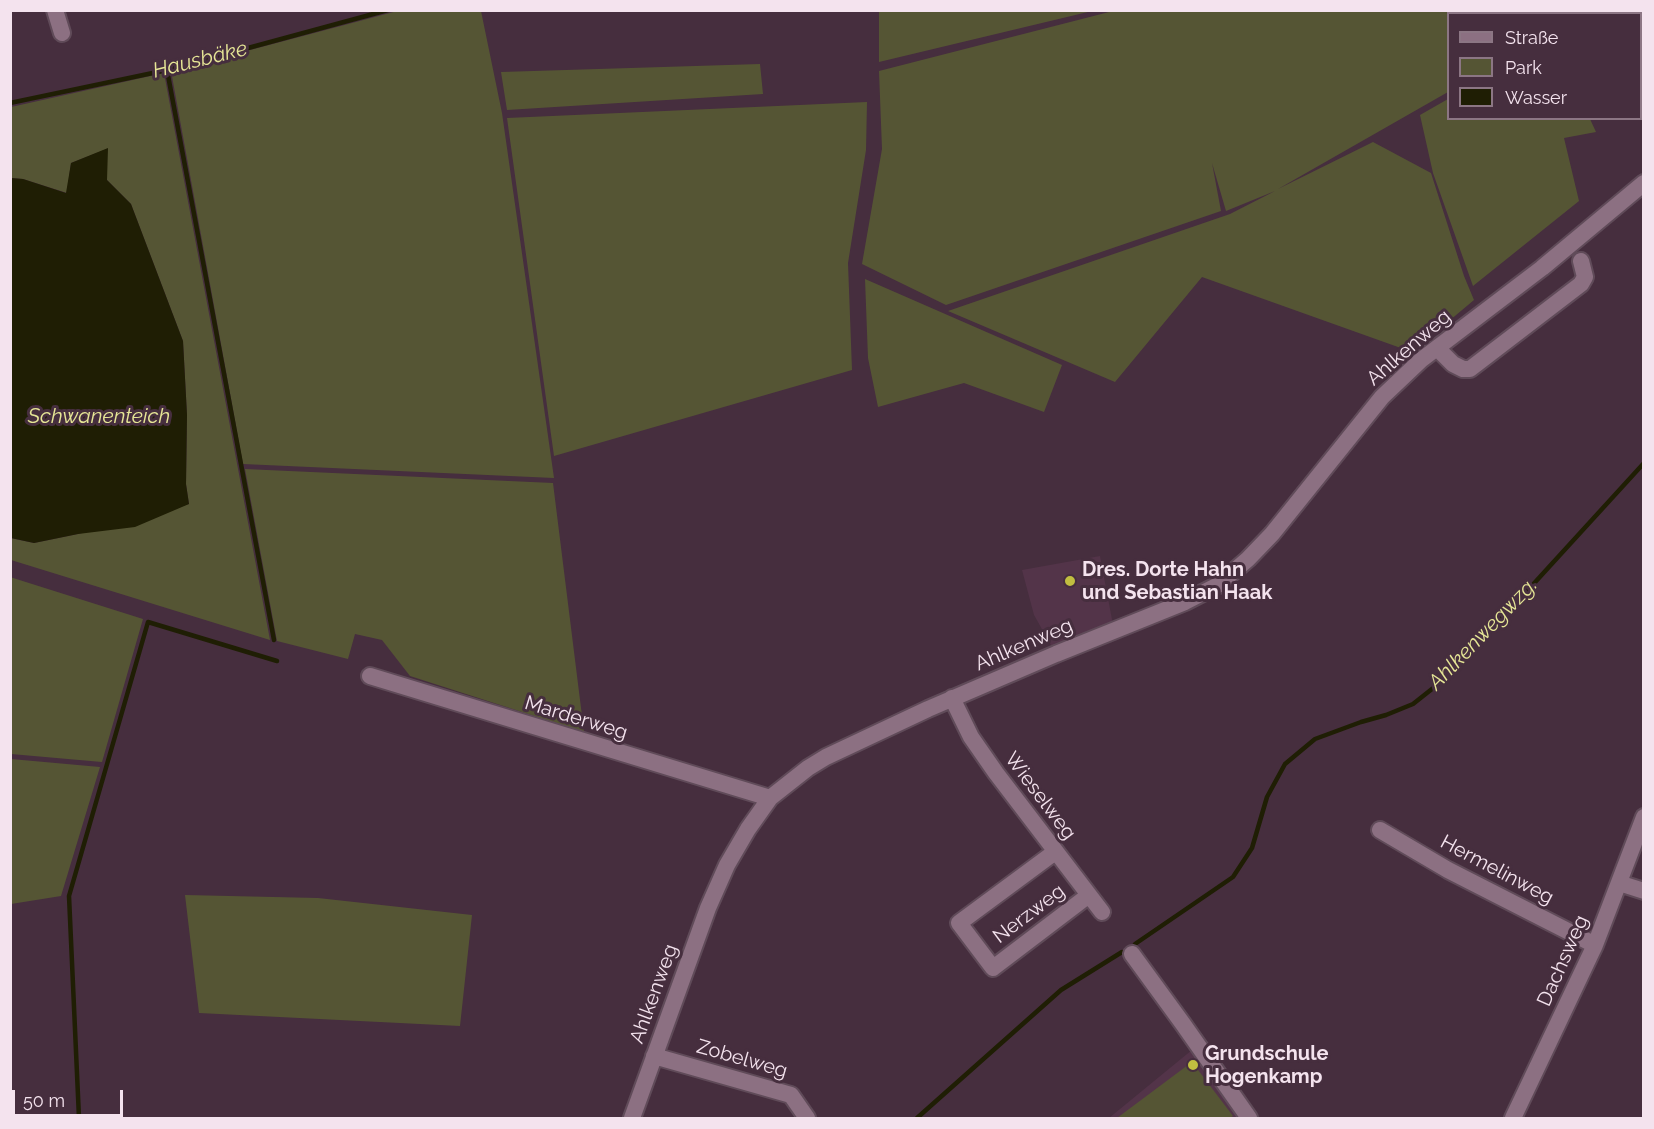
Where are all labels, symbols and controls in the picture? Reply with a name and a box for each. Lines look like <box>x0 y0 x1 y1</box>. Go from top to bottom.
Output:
legend <box>1447 12 1642 120</box>
text: Straße <box>1505 27 1558 48</box>
water label: Hausbäke <box>150 36 250 84</box>
text: Park <box>1505 57 1542 78</box>
text: Wasser <box>1505 87 1567 108</box>
street label: Ahlkenweg <box>1362 305 1456 391</box>
water label: Schwanenteich <box>28 404 170 430</box>
place label: Dres. Dorte Hahn und Sebastian Haak <box>1082 558 1272 605</box>
water label: Ahlkenwegwzg. <box>1423 573 1543 695</box>
marker: Dres. Dorte Hahn und Sebastian Haak <box>1063 574 1077 588</box>
street label: Ahlkenweg <box>972 614 1076 676</box>
street label: Marderweg <box>522 691 630 745</box>
street label: Wieselweg <box>999 747 1081 845</box>
street label: Hermelinweg <box>1436 830 1558 910</box>
street label: Nerzweg <box>988 879 1070 949</box>
street label: Dachsweg <box>1532 912 1594 1010</box>
street label: Ahlkenweg <box>625 941 683 1047</box>
street label: Zobelweg <box>694 1035 790 1083</box>
place label: Grundschule Hogenkamp <box>1205 1042 1328 1089</box>
marker: Grundschule Hogenkamp <box>1186 1058 1200 1072</box>
scale bar <box>15 1078 126 1116</box>
text: 50 m <box>23 1090 65 1111</box>

